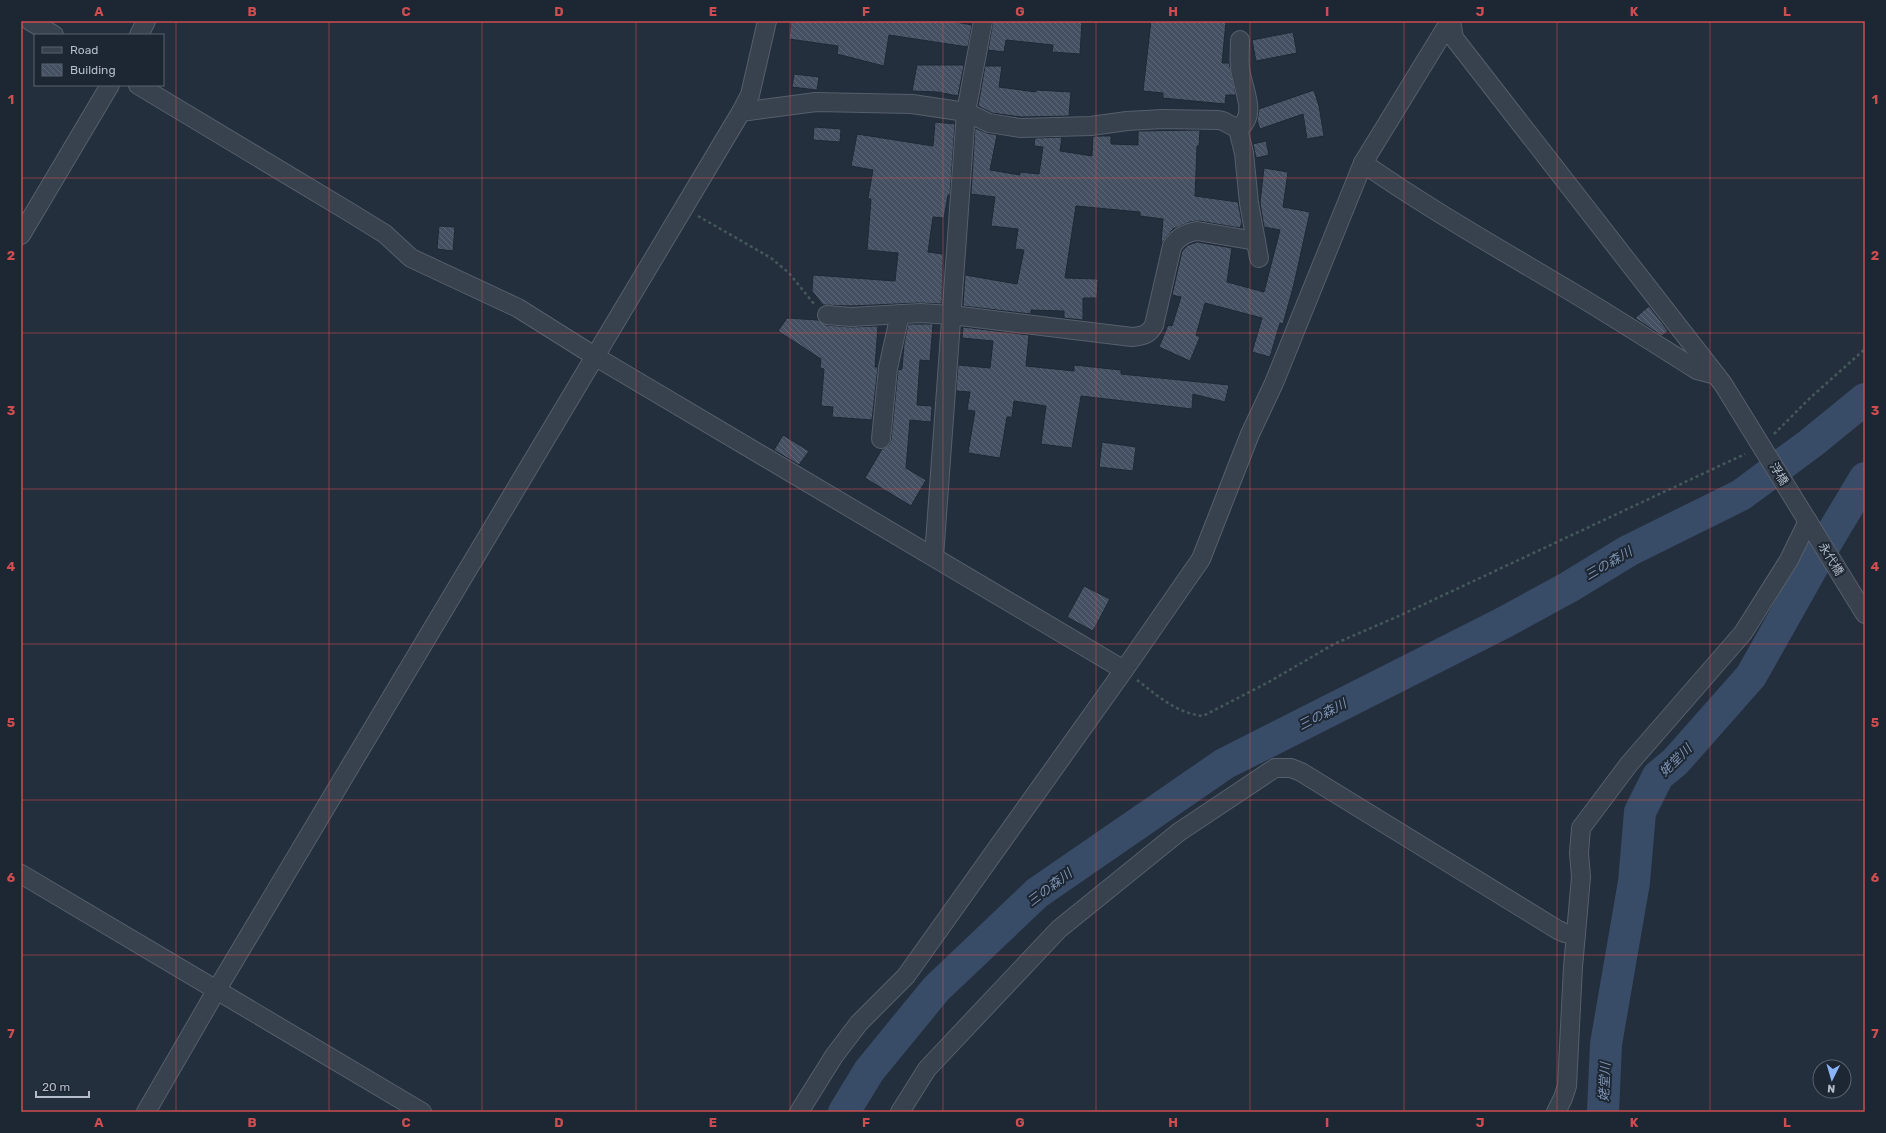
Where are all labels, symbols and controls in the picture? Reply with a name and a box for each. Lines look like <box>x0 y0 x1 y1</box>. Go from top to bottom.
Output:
text: A <box>94 4 104 19</box>
text: B <box>247 4 257 19</box>
text: C <box>401 4 411 19</box>
text: D <box>554 4 564 19</box>
text: E <box>709 4 717 19</box>
text: F <box>862 4 870 19</box>
text: G <box>1015 4 1025 19</box>
text: H <box>1168 4 1178 19</box>
text: I <box>1325 4 1329 19</box>
text: J <box>1476 4 1484 19</box>
text: K <box>1630 4 1639 19</box>
text: L <box>1783 4 1791 19</box>
legend <box>34 34 164 86</box>
text: Road <box>70 43 98 57</box>
text: Building <box>70 63 116 77</box>
text: 1 <box>8 92 14 107</box>
text: 1 <box>1872 92 1878 107</box>
text: 2 <box>7 248 15 263</box>
text: 2 <box>1871 248 1879 263</box>
text: 3 <box>7 403 16 418</box>
text: 3 <box>1871 403 1880 418</box>
street label: 浮橋 <box>1767 460 1791 488</box>
street label: 永代橋 <box>1816 540 1846 578</box>
water label: 三の森川 <box>1582 543 1636 583</box>
text: 4 <box>7 559 16 574</box>
text: 4 <box>1871 559 1880 574</box>
water label: 三の森川 <box>1296 695 1351 733</box>
text: 5 <box>7 715 15 730</box>
text: 5 <box>1871 715 1879 730</box>
water label: 姥堂川 <box>1656 740 1696 779</box>
water label: 三の森川 <box>1024 865 1076 909</box>
text: 6 <box>7 870 16 885</box>
text: 6 <box>1871 870 1880 885</box>
text: 7 <box>7 1026 15 1041</box>
text: 7 <box>1871 1026 1879 1041</box>
north arrow <box>1812 1059 1852 1099</box>
water label: 姥堂川 <box>1596 1060 1613 1102</box>
scale bar <box>36 1073 89 1099</box>
text: 20 m <box>42 1080 70 1094</box>
text: N <box>1827 1082 1836 1095</box>
text: A <box>94 1115 104 1130</box>
text: B <box>247 1115 257 1130</box>
text: C <box>401 1115 411 1130</box>
text: D <box>554 1115 564 1130</box>
text: E <box>709 1115 717 1130</box>
text: F <box>862 1115 870 1130</box>
text: G <box>1015 1115 1025 1130</box>
text: H <box>1168 1115 1178 1130</box>
text: I <box>1325 1115 1329 1130</box>
text: J <box>1476 1115 1484 1130</box>
text: K <box>1630 1115 1639 1130</box>
text: L <box>1783 1115 1791 1130</box>

